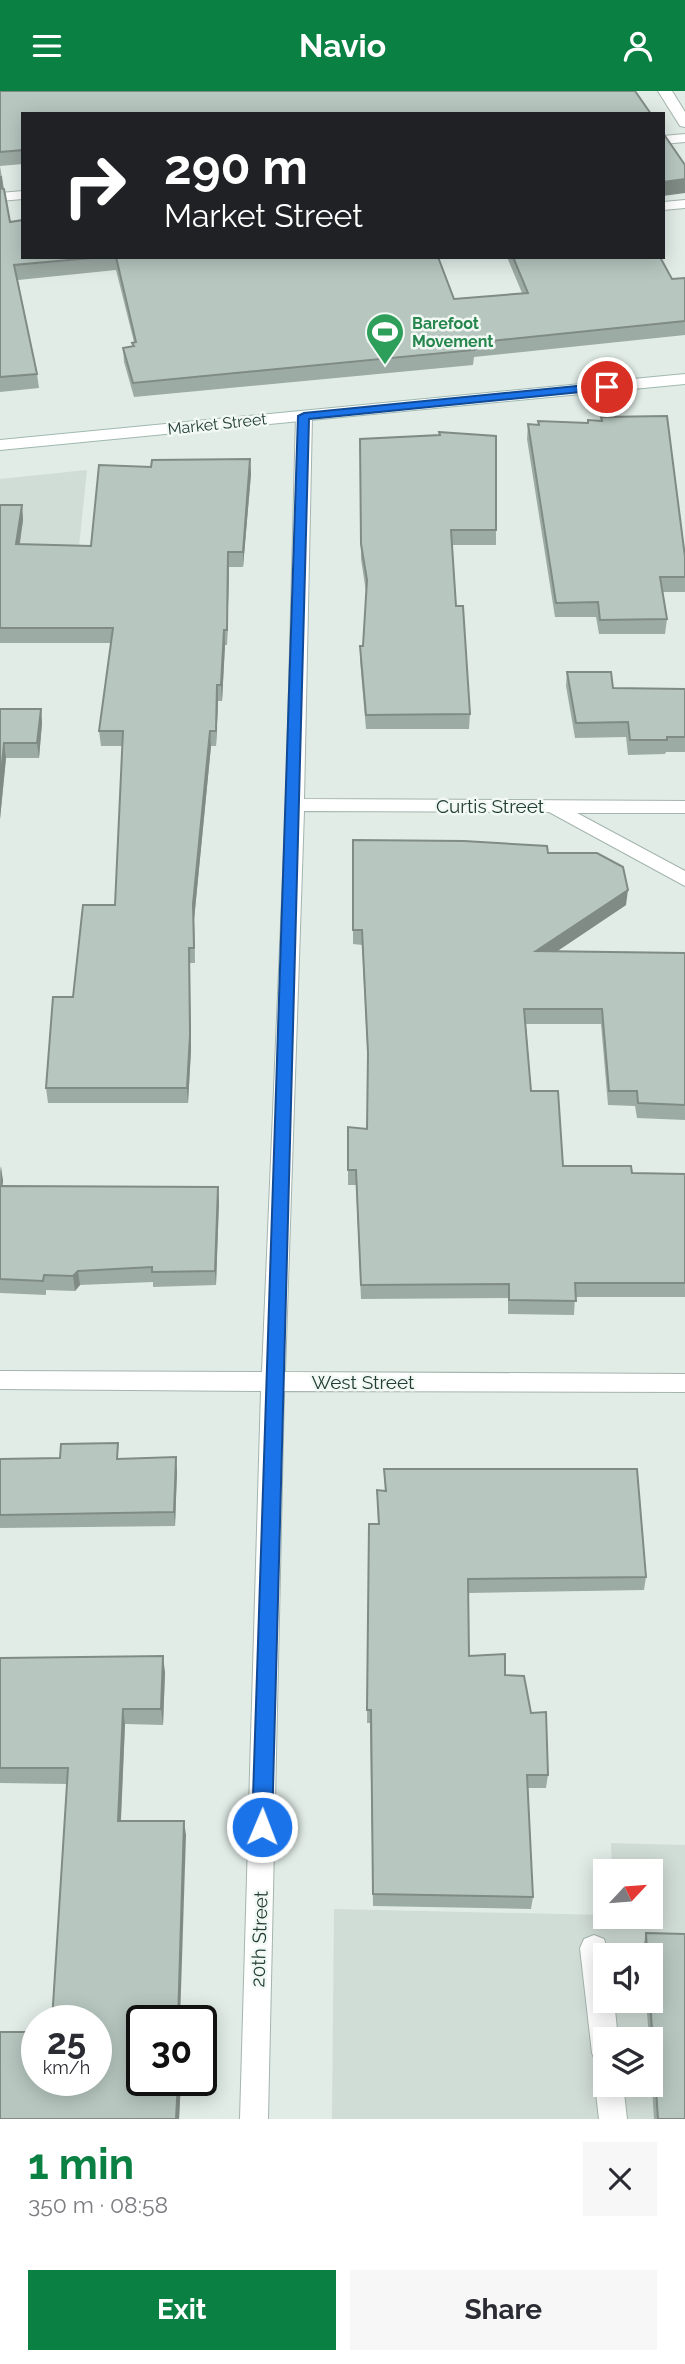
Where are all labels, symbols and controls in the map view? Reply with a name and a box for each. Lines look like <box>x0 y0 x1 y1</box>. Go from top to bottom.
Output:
icon: menu <box>28 27 66 65</box>
text: Navio <box>299 27 386 64</box>
icon: person <box>619 27 657 65</box>
text: 290 m <box>164 138 308 195</box>
icon: right <box>49 140 140 231</box>
text: Market Street <box>164 197 363 234</box>
sports icon: Barefoot Movement <box>364 311 406 366</box>
place label: Barefoot Movement <box>412 314 493 351</box>
pin <box>577 357 637 417</box>
icon: arrive <box>588 368 626 406</box>
street label: Market Street <box>167 409 268 439</box>
street label: Curtis Street <box>436 795 545 817</box>
street label: West Street <box>312 1371 415 1393</box>
position arrow <box>225 1790 299 1864</box>
north arrow <box>593 1859 663 1929</box>
map controls <box>593 1859 663 2097</box>
street label: 20th Street <box>246 1890 272 1988</box>
button: sound <box>593 1943 663 2013</box>
speed limit sign: 30 <box>126 2005 217 2096</box>
text: 25 <box>47 2021 86 2062</box>
button: layers <box>593 2027 663 2097</box>
text: km/h <box>43 2057 90 2078</box>
text: 1 min <box>28 2140 134 2189</box>
button: close <box>583 2142 657 2216</box>
text: 350 m · 08:58 <box>28 2191 168 2218</box>
button: Exit <box>28 2270 336 2350</box>
button: Share <box>350 2270 657 2350</box>

